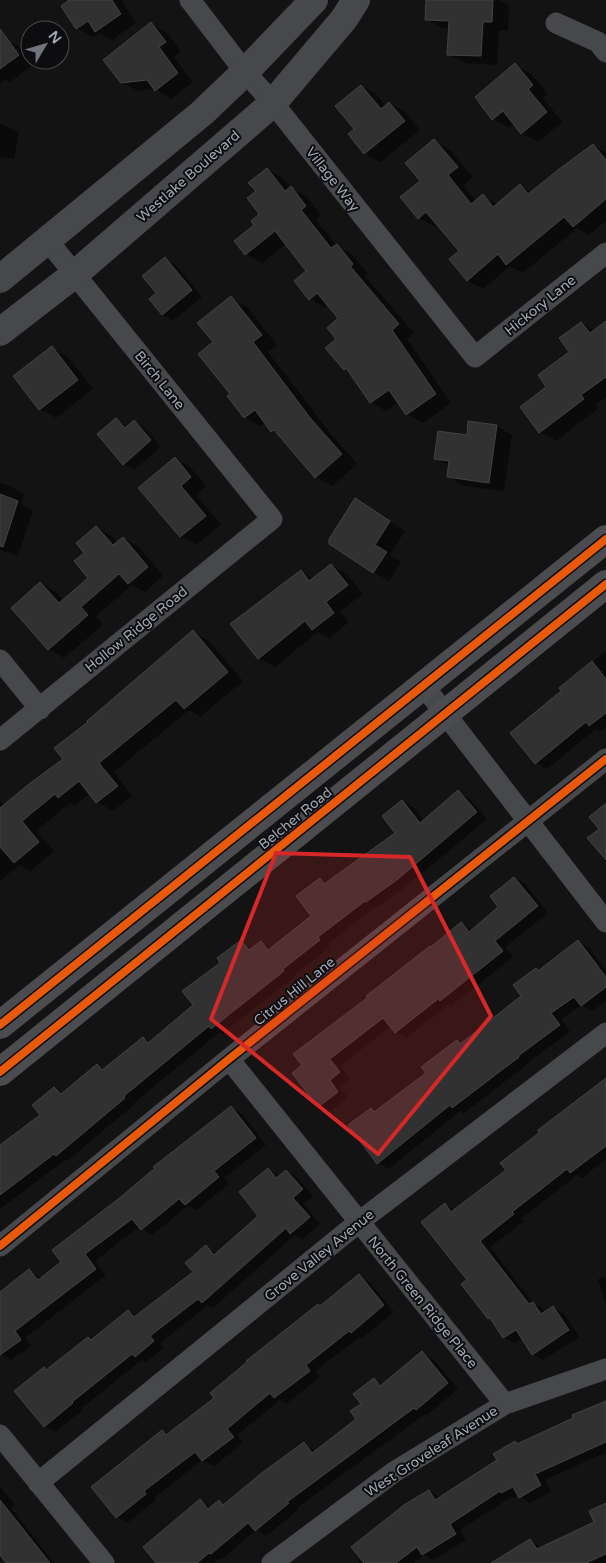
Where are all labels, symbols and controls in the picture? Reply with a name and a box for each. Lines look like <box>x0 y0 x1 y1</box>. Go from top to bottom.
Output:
north arrow <box>20 20 70 70</box>
text: N <box>45 28 65 47</box>
street label: Westlake Boulevard <box>133 127 243 226</box>
street label: Village Way <box>302 144 363 215</box>
street label: Hickory Lane <box>501 272 579 339</box>
street label: Birch Lane <box>131 348 188 413</box>
street label: Hollow Ridge Road <box>82 583 191 676</box>
street label: Belcher Road <box>255 784 335 853</box>
street label: Citrus Hill Lane <box>250 953 338 1029</box>
street label: Grove Valley Avenue <box>261 1206 378 1305</box>
street label: North Green Ridge Place <box>364 1233 481 1372</box>
street label: West Groveleaf Avenue <box>362 1402 501 1501</box>

